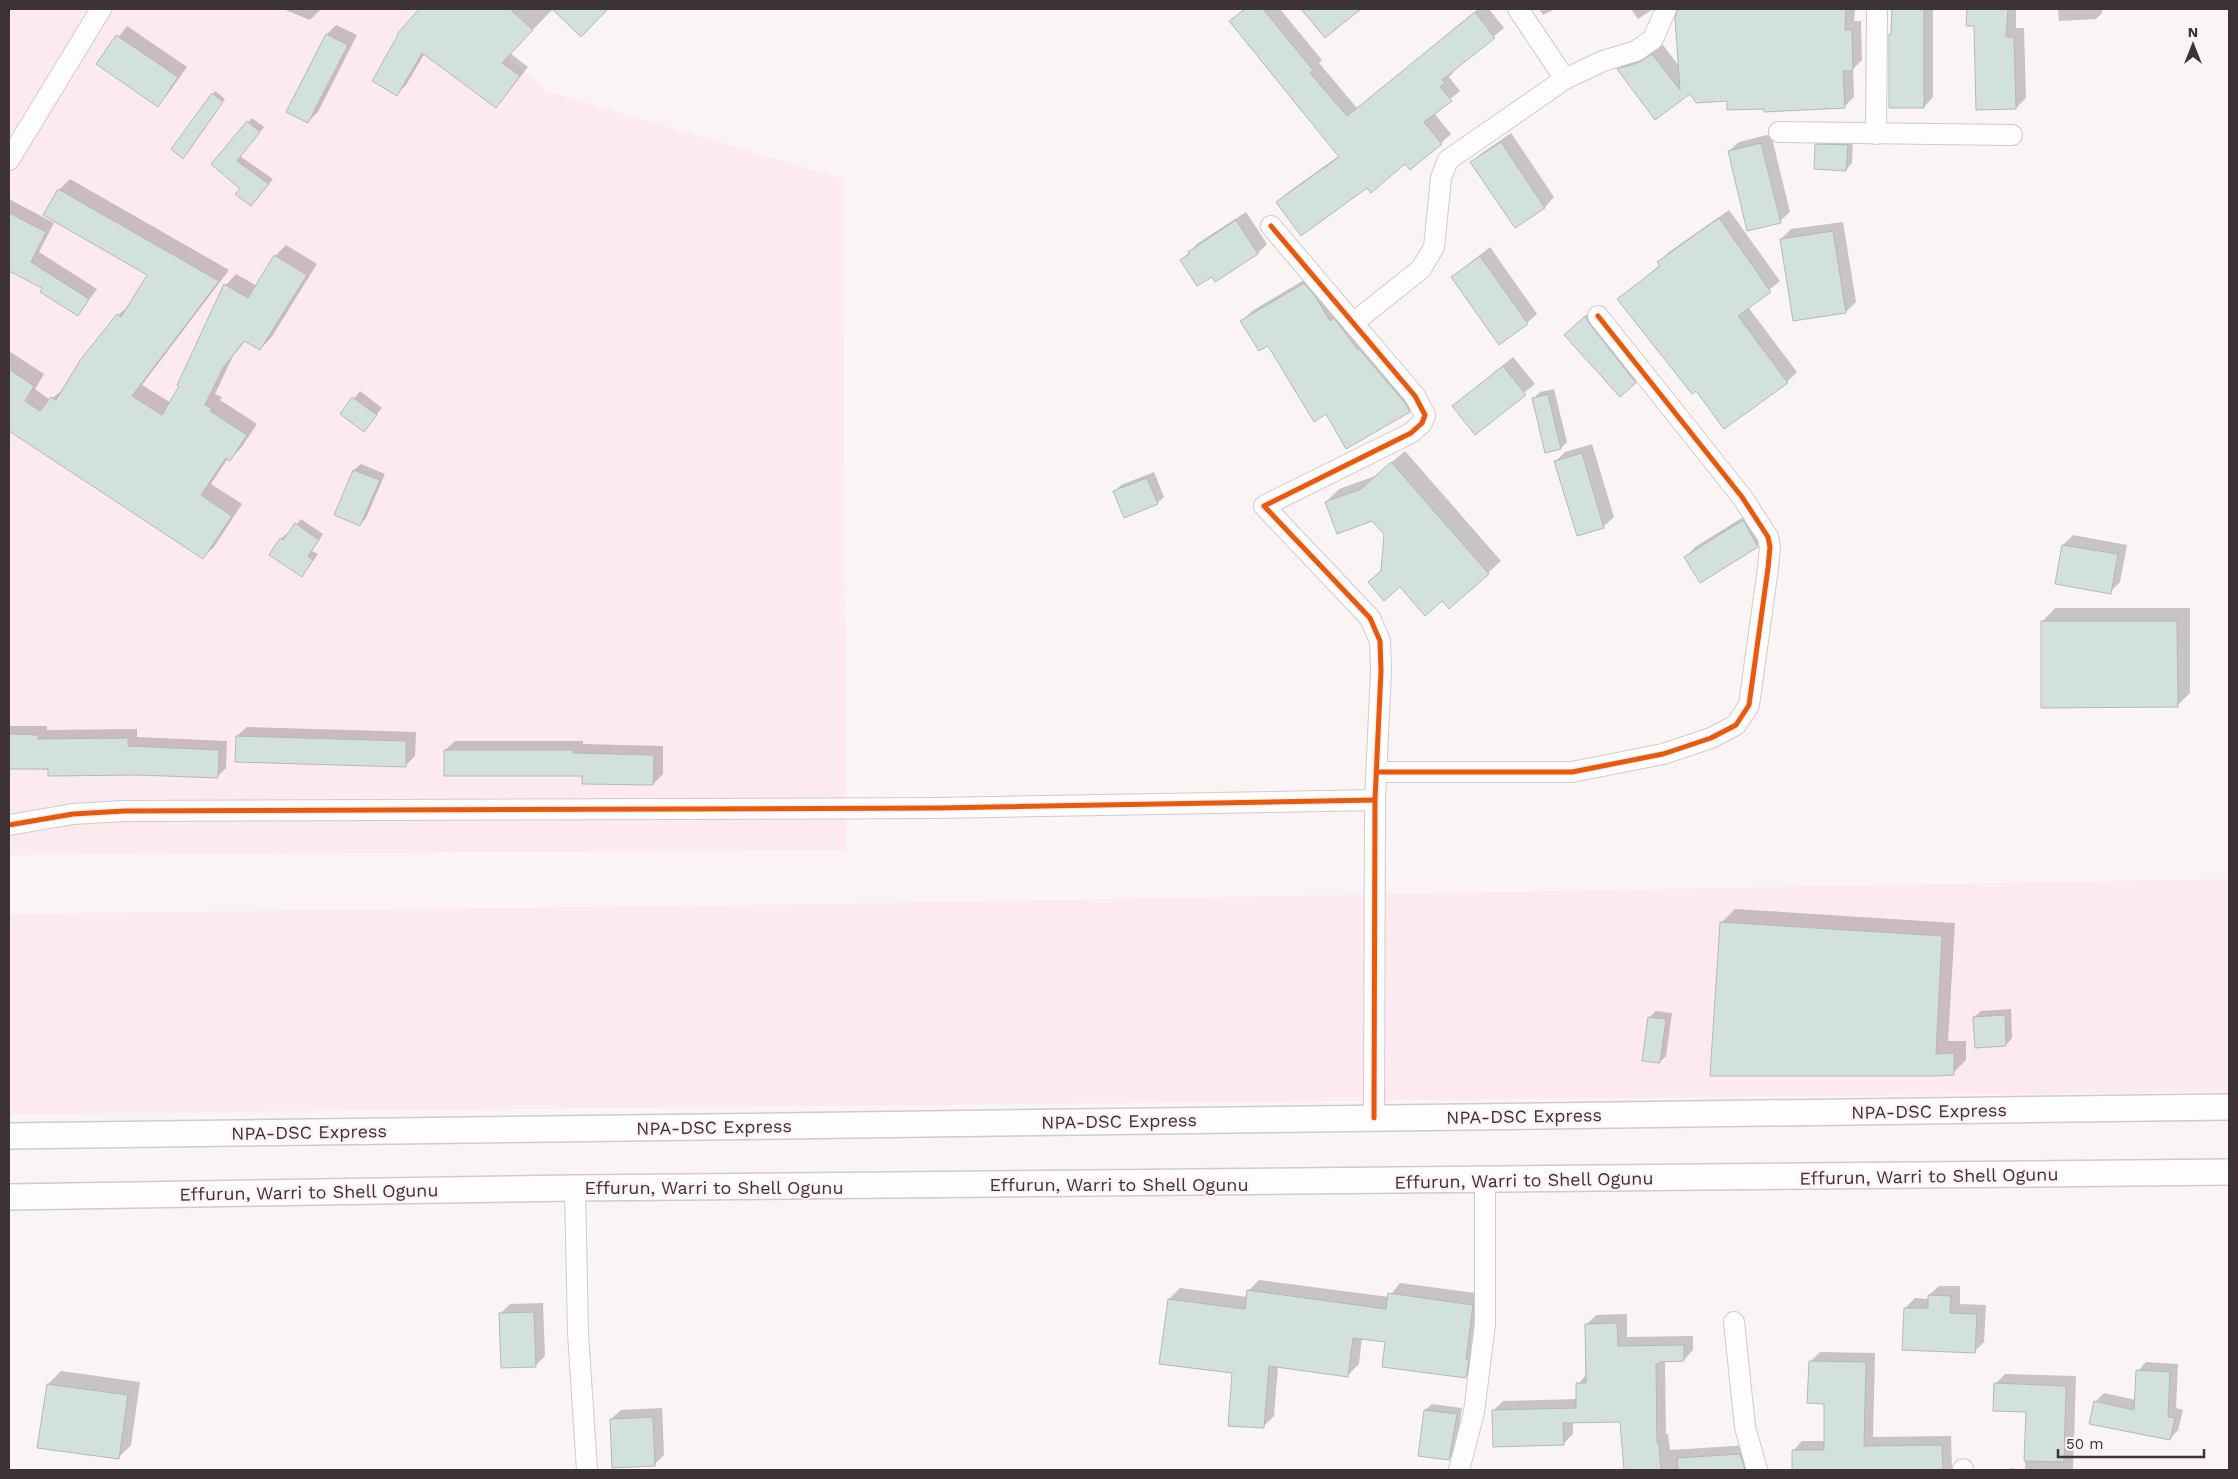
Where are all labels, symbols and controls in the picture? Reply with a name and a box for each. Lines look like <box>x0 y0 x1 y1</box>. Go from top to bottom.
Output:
north arrow <box>2168 20 2218 70</box>
text: N <box>2188 24 2198 40</box>
street label: NPA-DSC Express <box>1851 1099 2007 1123</box>
street label: NPA-DSC Express <box>1446 1104 1602 1128</box>
street label: NPA-DSC Express <box>1041 1109 1197 1133</box>
street label: NPA-DSC Express <box>636 1115 792 1139</box>
street label: NPA-DSC Express <box>231 1120 387 1144</box>
street label: Effurun, Warri to Shell Ogunu <box>1799 1163 2059 1189</box>
street label: Effurun, Warri to Shell Ogunu <box>1394 1167 1654 1193</box>
street label: Effurun, Warri to Shell Ogunu <box>989 1174 1249 1195</box>
street label: Effurun, Warri to Shell Ogunu <box>584 1177 844 1198</box>
street label: Effurun, Warri to Shell Ogunu <box>179 1179 439 1205</box>
scale bar <box>2058 1426 2204 1458</box>
text: 50 m <box>2066 1435 2103 1453</box>

